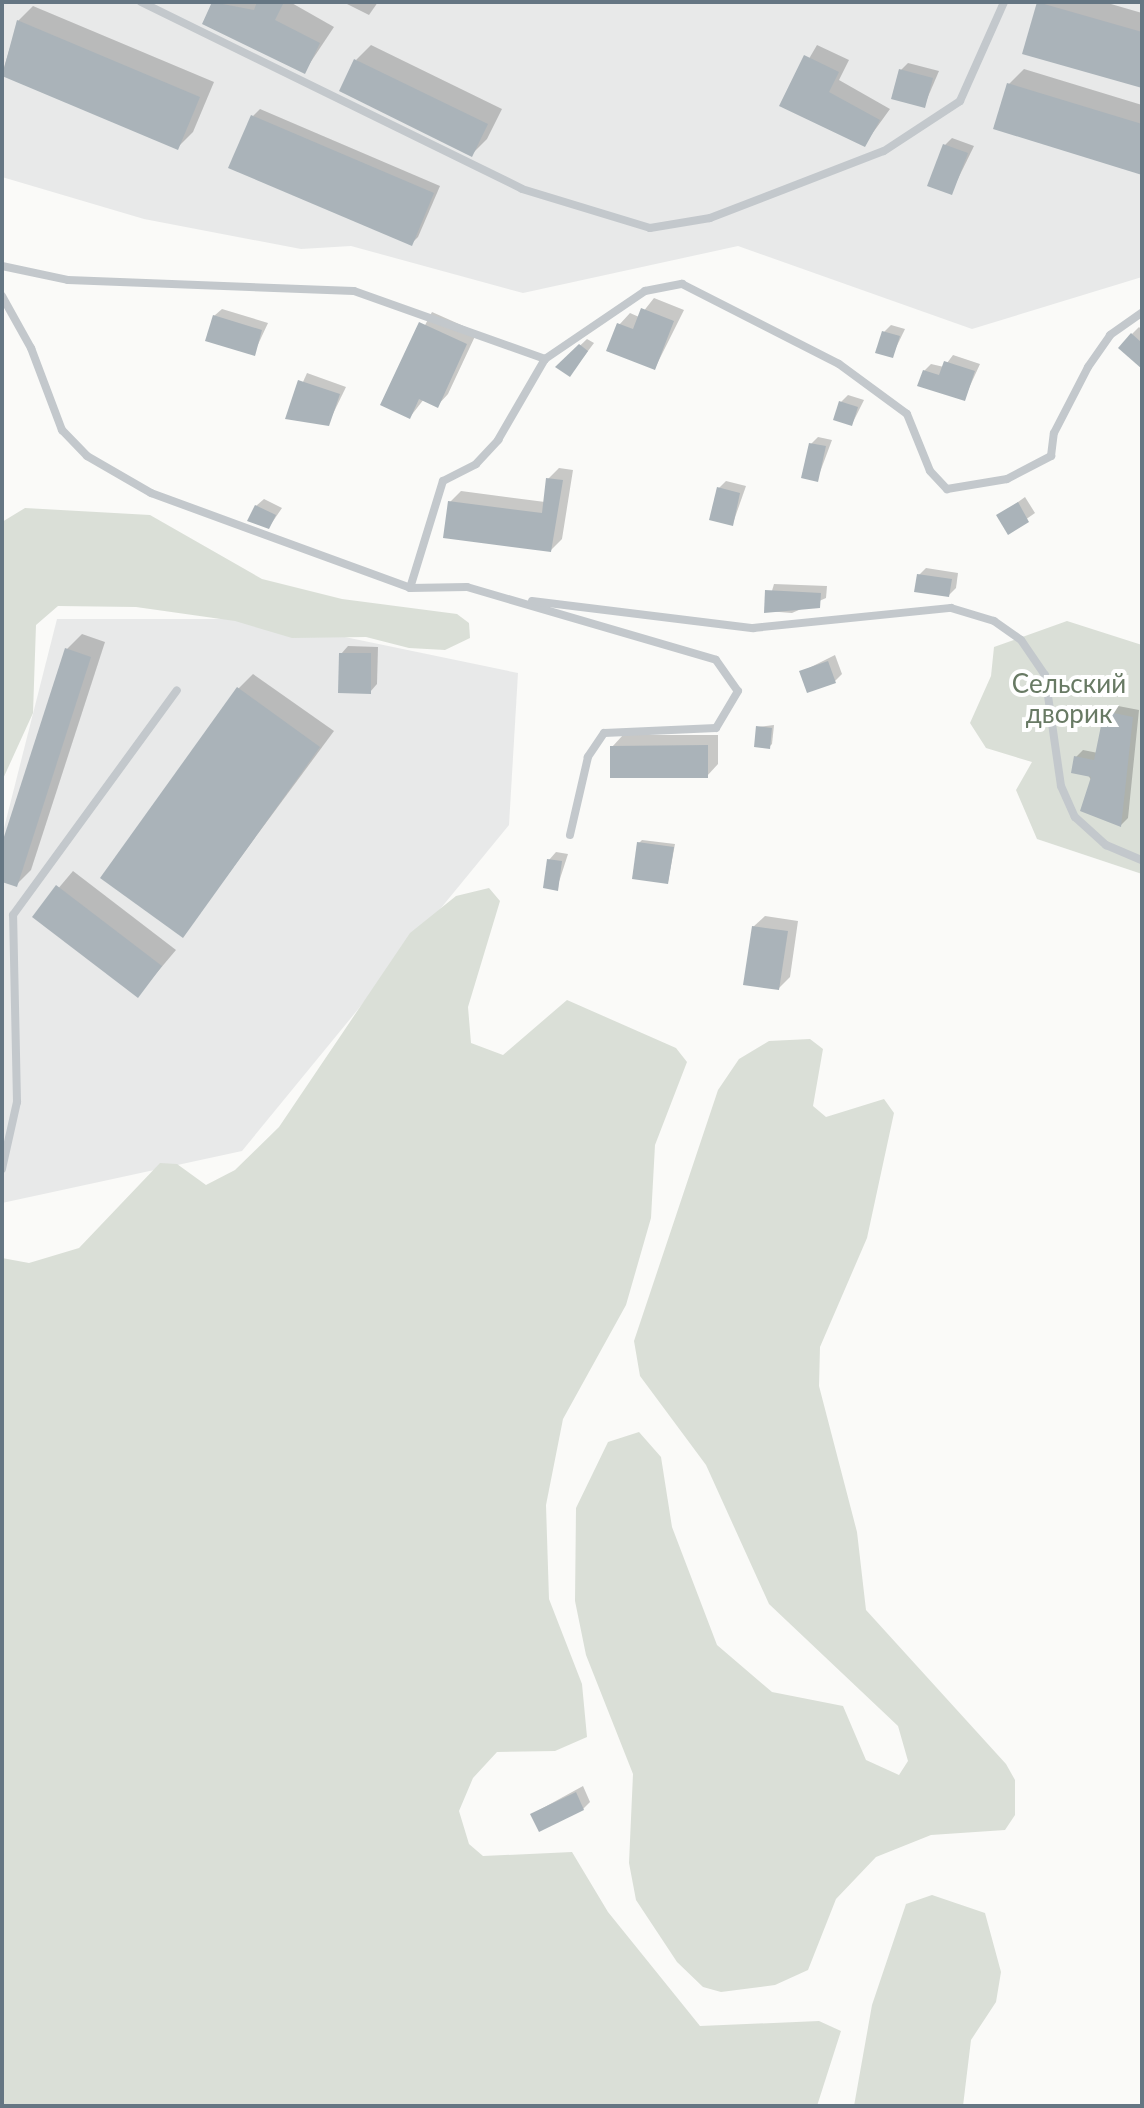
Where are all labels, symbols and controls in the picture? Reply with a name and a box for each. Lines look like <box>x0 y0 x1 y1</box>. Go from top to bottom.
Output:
park label: Сельский дворик <box>1012 668 1126 730</box>

